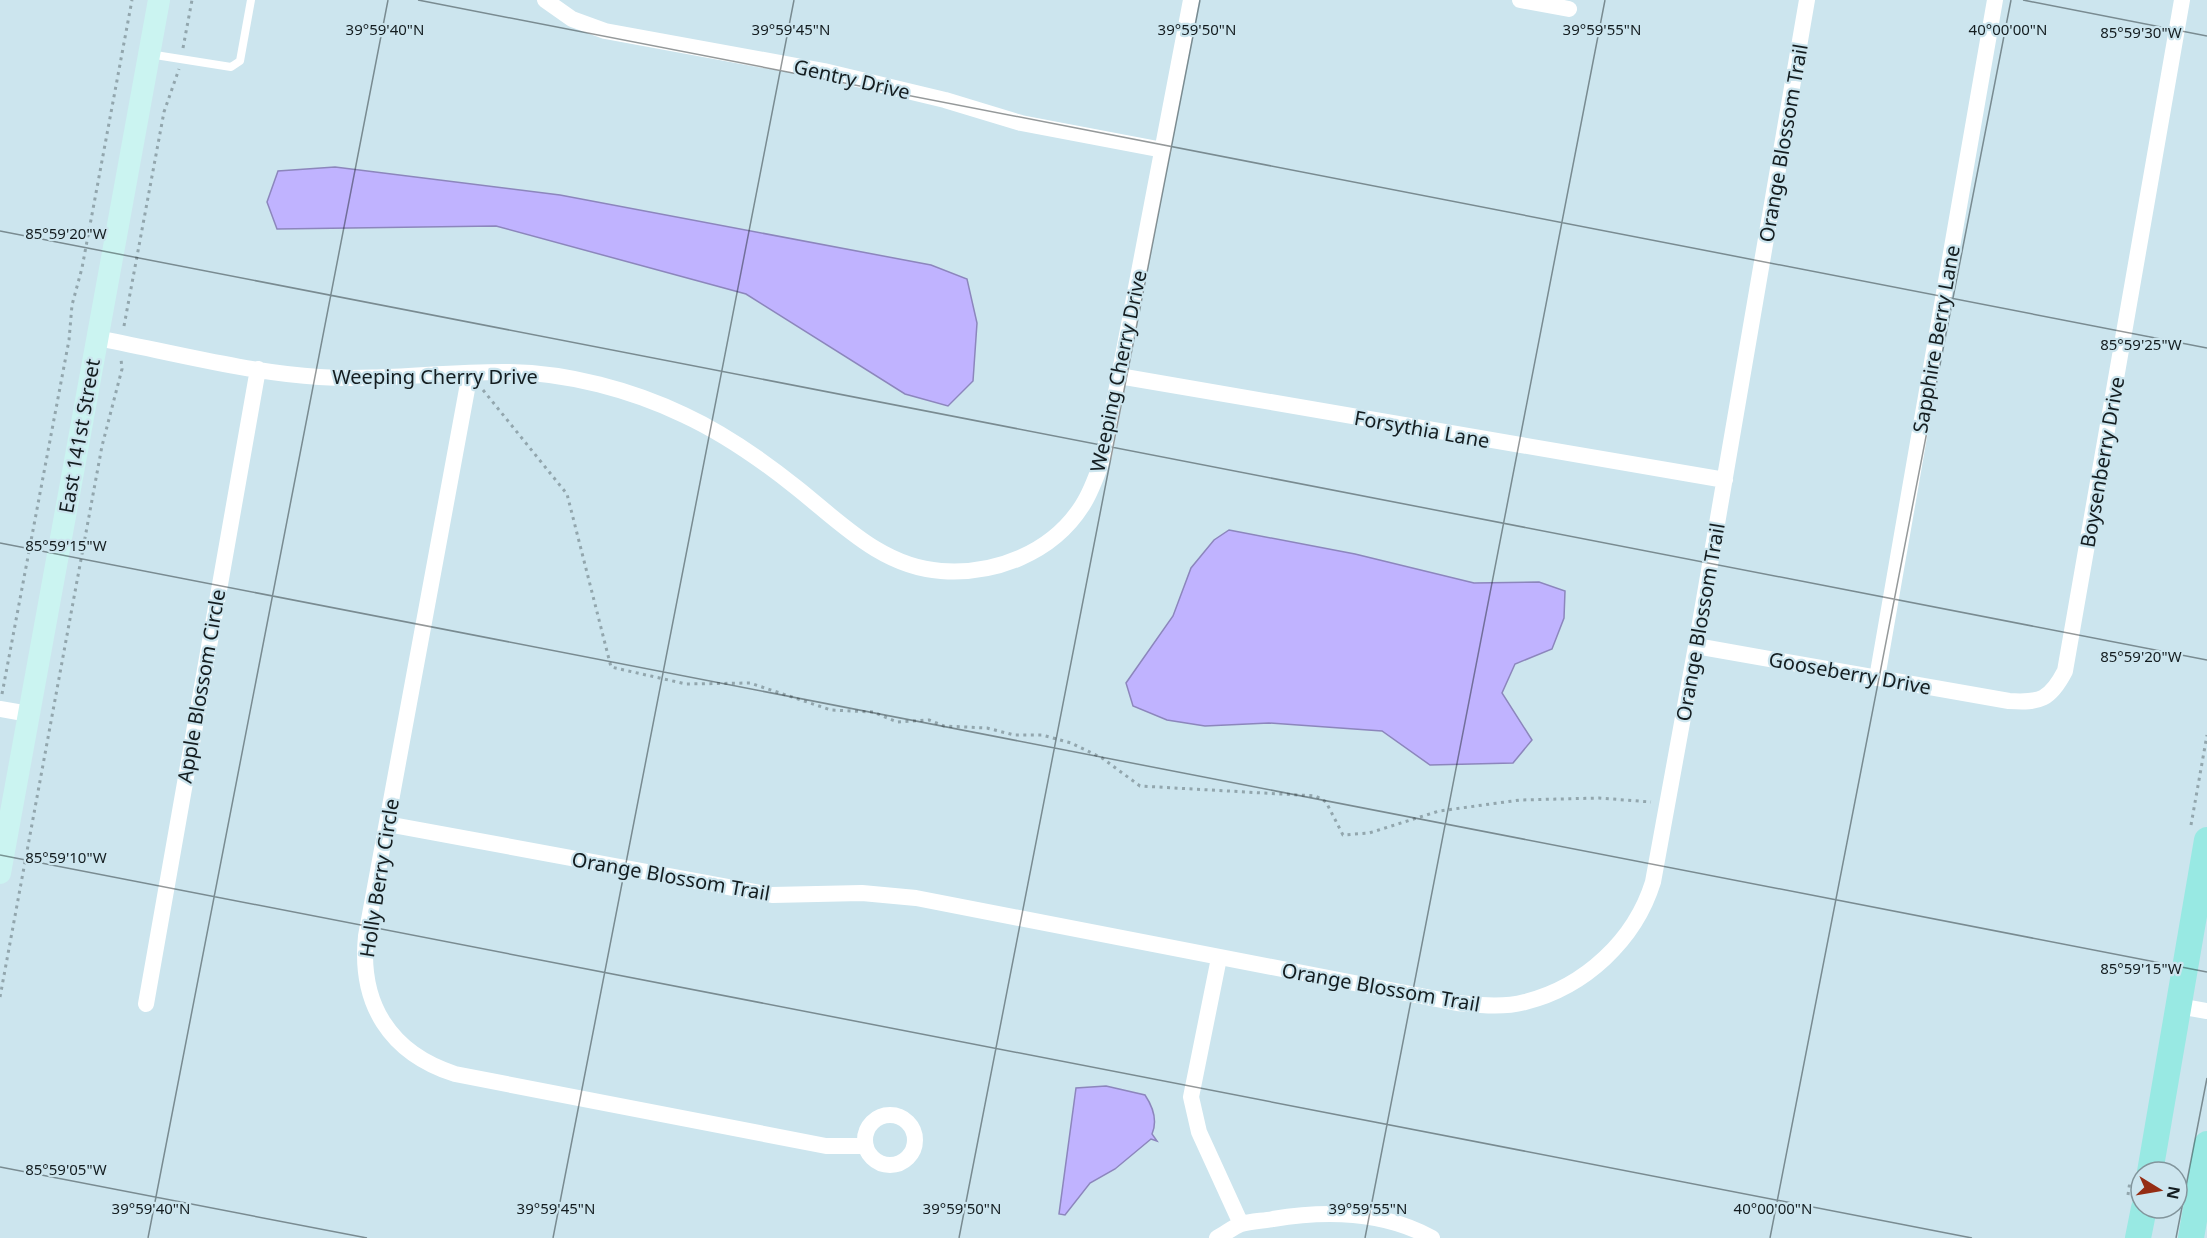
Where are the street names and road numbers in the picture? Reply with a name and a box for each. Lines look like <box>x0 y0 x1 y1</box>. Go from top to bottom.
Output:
street label: Orange Blossom Trail <box>1752 42 1814 244</box>
street label: Gentry Drive <box>791 53 913 105</box>
street label: Sapphire Berry Lane <box>1906 243 1966 435</box>
street label: Weeping Cherry Drive <box>1083 268 1153 474</box>
street label: East 141st Street <box>52 357 106 515</box>
street label: Weeping Cherry Drive <box>332 363 538 390</box>
street label: Boysenberry Drive <box>2074 374 2130 550</box>
street label: Forsythia Lane <box>1352 404 1492 454</box>
street label: Orange Blossom Trail <box>1669 521 1731 723</box>
street label: Apple Blossom Circle <box>171 587 231 785</box>
street label: Gooseberry Drive <box>1767 645 1933 701</box>
street label: Holly Berry Circle <box>353 797 405 959</box>
street label: Orange Blossom Trail <box>570 845 772 907</box>
street label: Orange Blossom Trail <box>1280 956 1482 1018</box>

